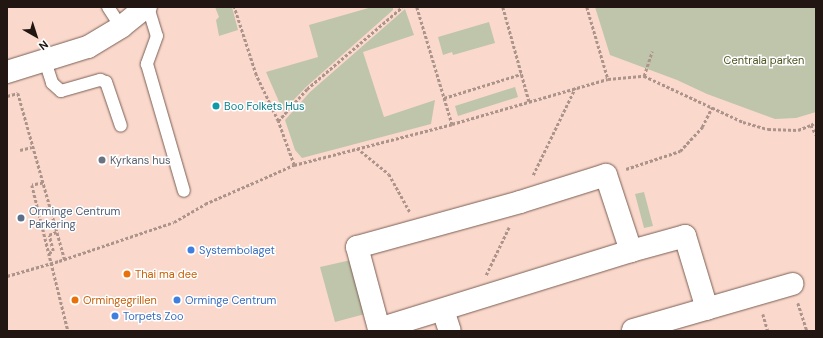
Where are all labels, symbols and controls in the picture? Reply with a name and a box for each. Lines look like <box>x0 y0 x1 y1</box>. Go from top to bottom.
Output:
north arrow <box>16 16 56 56</box>
text: N <box>36 37 51 53</box>
park label: Centrala parken <box>724 53 804 67</box>
place label: Boo Folkets Hus <box>224 99 305 113</box>
marker: Boo Folkets Hus <box>211 101 221 111</box>
place label: Kyrkans hus <box>110 153 170 167</box>
marker: Kyrkans hus <box>97 155 107 165</box>
place label: Orminge Centrum Parkering <box>29 205 120 231</box>
marker: Orminge Centrum Parkering <box>16 213 26 223</box>
place label: Systembolaget <box>199 243 275 257</box>
marker: Systembolaget <box>186 245 196 255</box>
place label: Thai ma dee <box>135 267 197 281</box>
marker: Thai ma dee <box>122 269 132 279</box>
place label: Ormingegrillen <box>83 293 157 307</box>
place label: Orminge Centrum <box>185 293 276 307</box>
marker: Ormingegrillen <box>70 295 80 305</box>
marker: Orminge Centrum <box>172 295 182 305</box>
place label: Torpets Zoo <box>123 309 183 323</box>
marker: Torpets Zoo <box>110 311 120 321</box>

